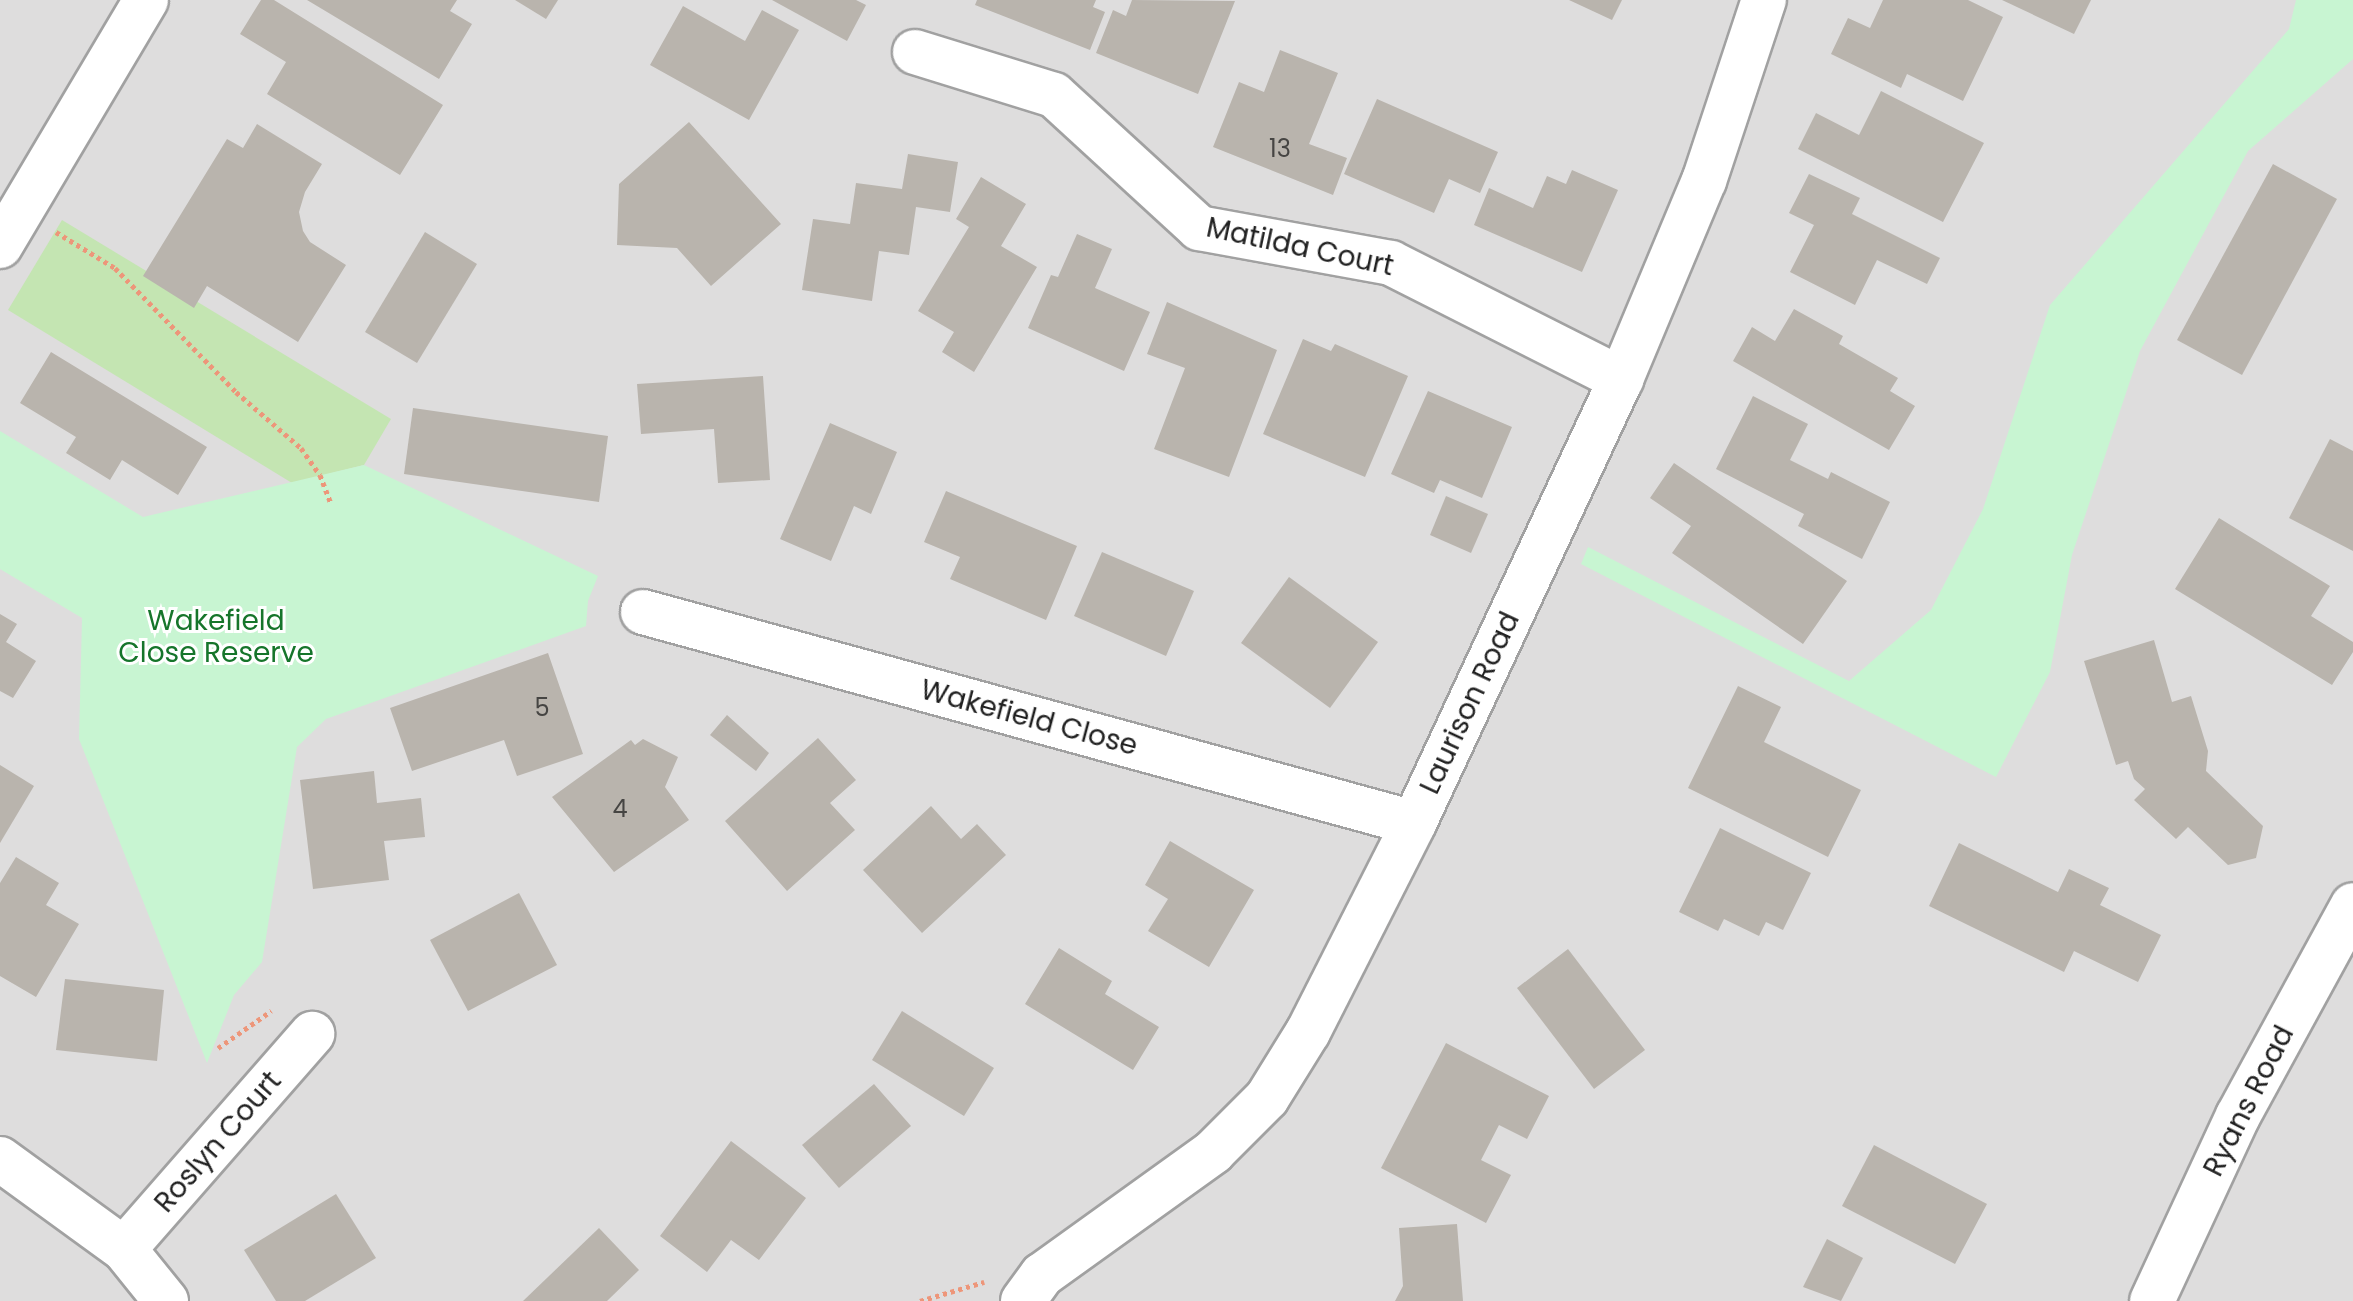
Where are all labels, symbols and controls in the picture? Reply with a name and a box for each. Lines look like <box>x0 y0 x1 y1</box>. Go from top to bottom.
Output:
house number: 13 <box>1269 135 1291 163</box>
street label: Matilda Court <box>1203 211 1397 283</box>
park label: Wakefield Close Reserve <box>118 604 314 670</box>
street label: Laurison Road <box>1413 607 1527 799</box>
street label: Wakefield Close <box>917 673 1141 763</box>
house number: 5 <box>534 694 550 722</box>
house number: 4 <box>612 795 628 823</box>
street label: Ryans Road <box>2197 1020 2301 1182</box>
street label: Roslyn Court <box>148 1065 288 1219</box>

